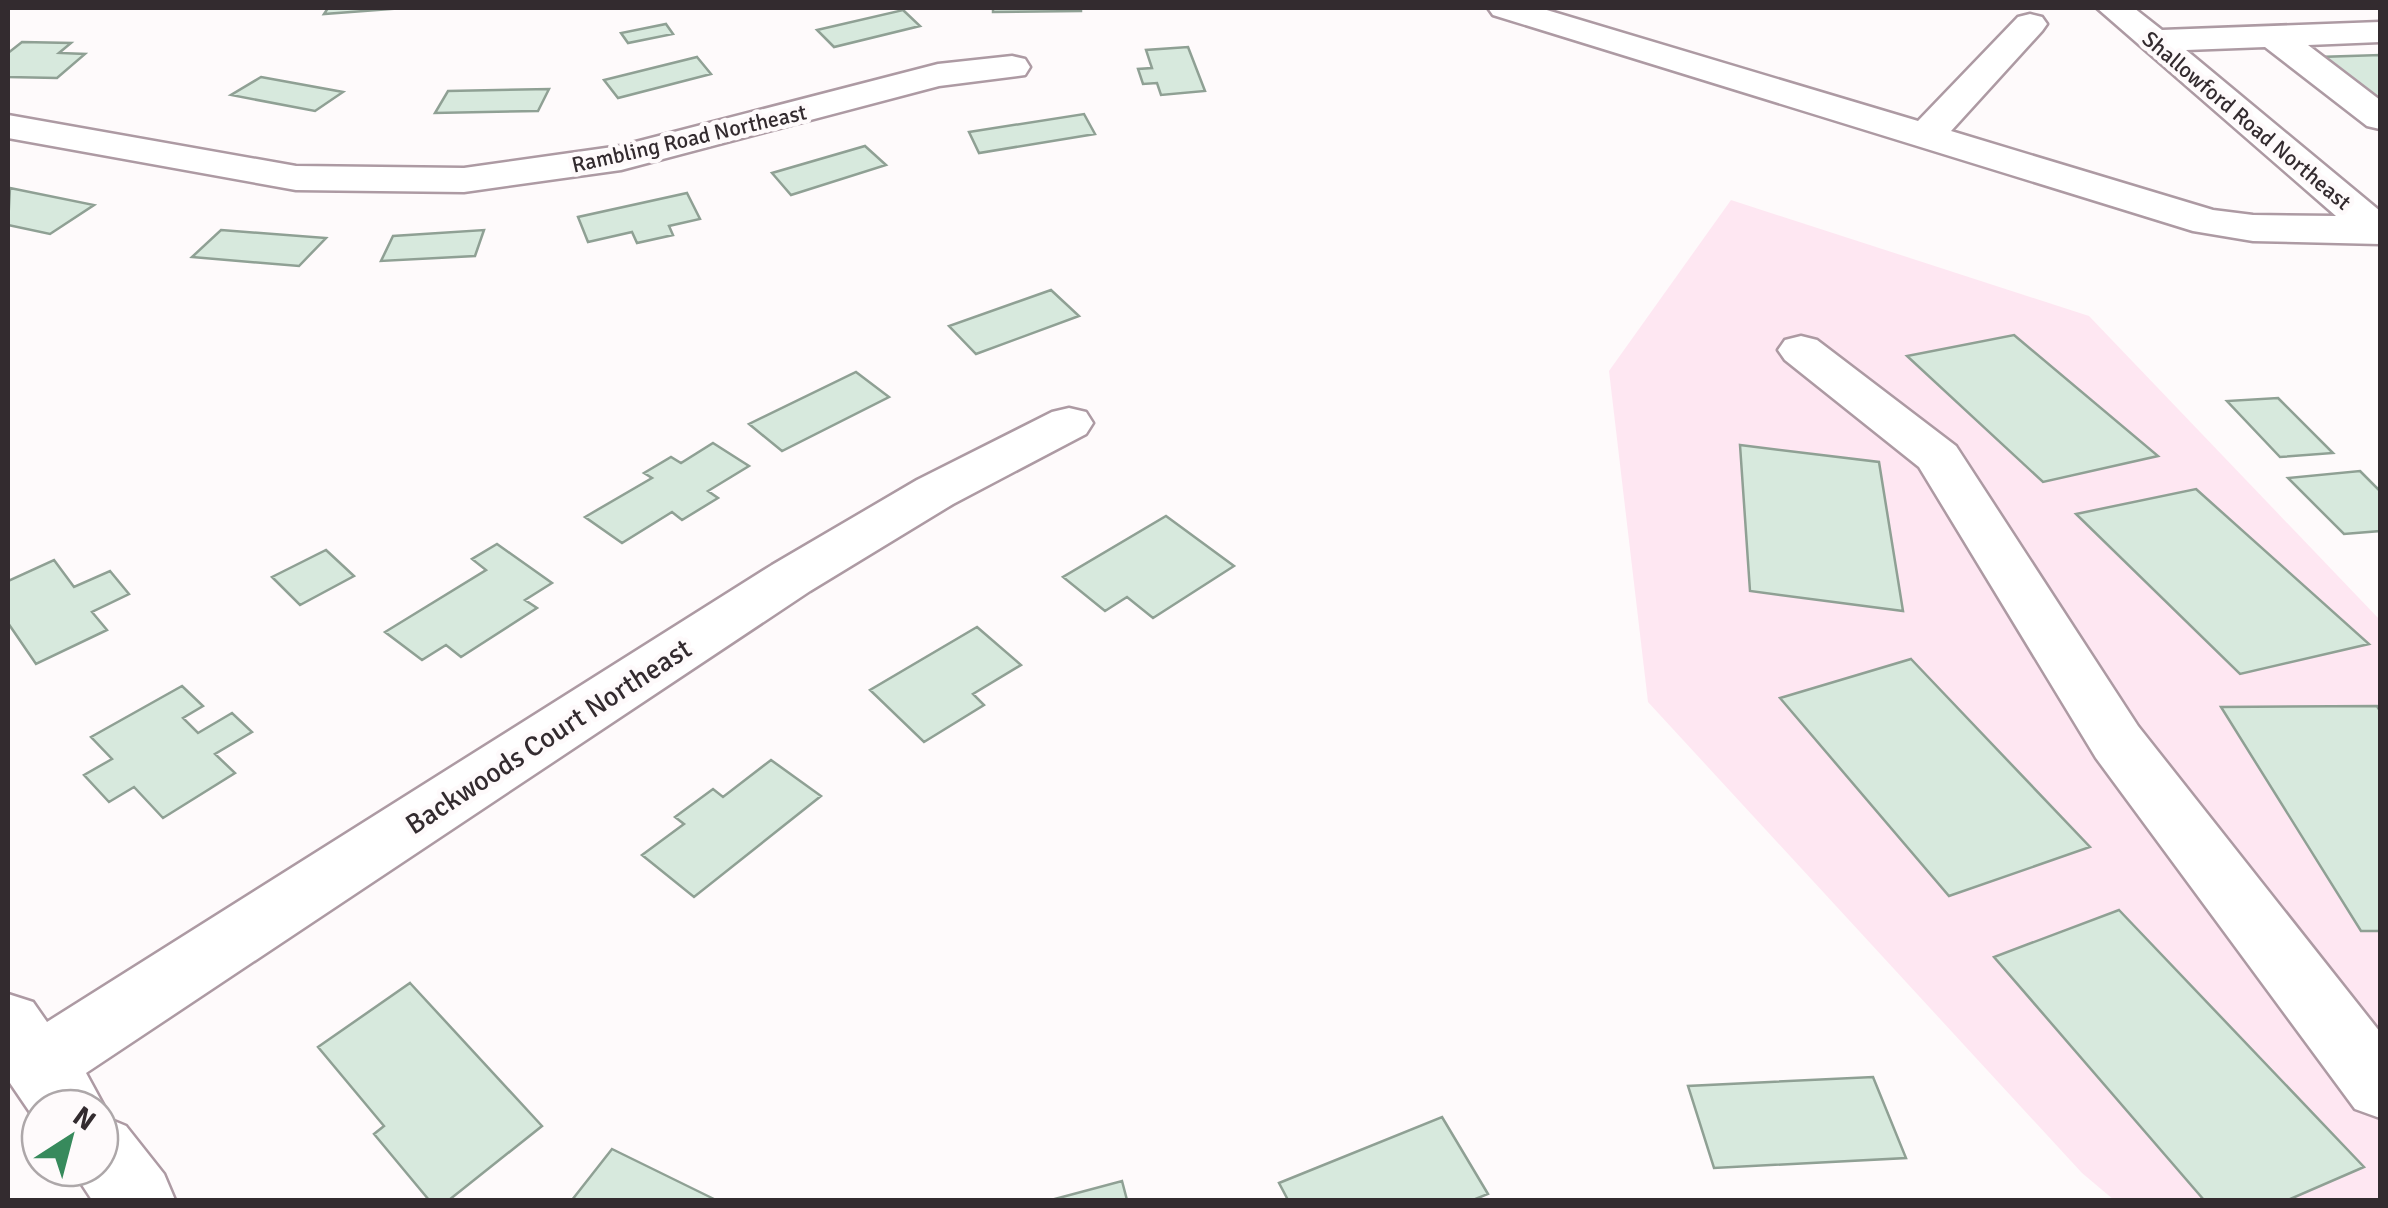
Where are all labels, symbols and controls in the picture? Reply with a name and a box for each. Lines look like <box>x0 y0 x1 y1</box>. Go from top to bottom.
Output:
street label: Shallowford Road Northeast <box>2137 25 2357 216</box>
street label: Rambling Road Northeast <box>569 98 809 179</box>
street label: Backwoods Court Northeast <box>399 632 698 842</box>
north arrow <box>20 1088 120 1188</box>
text: N <box>66 1099 102 1138</box>

